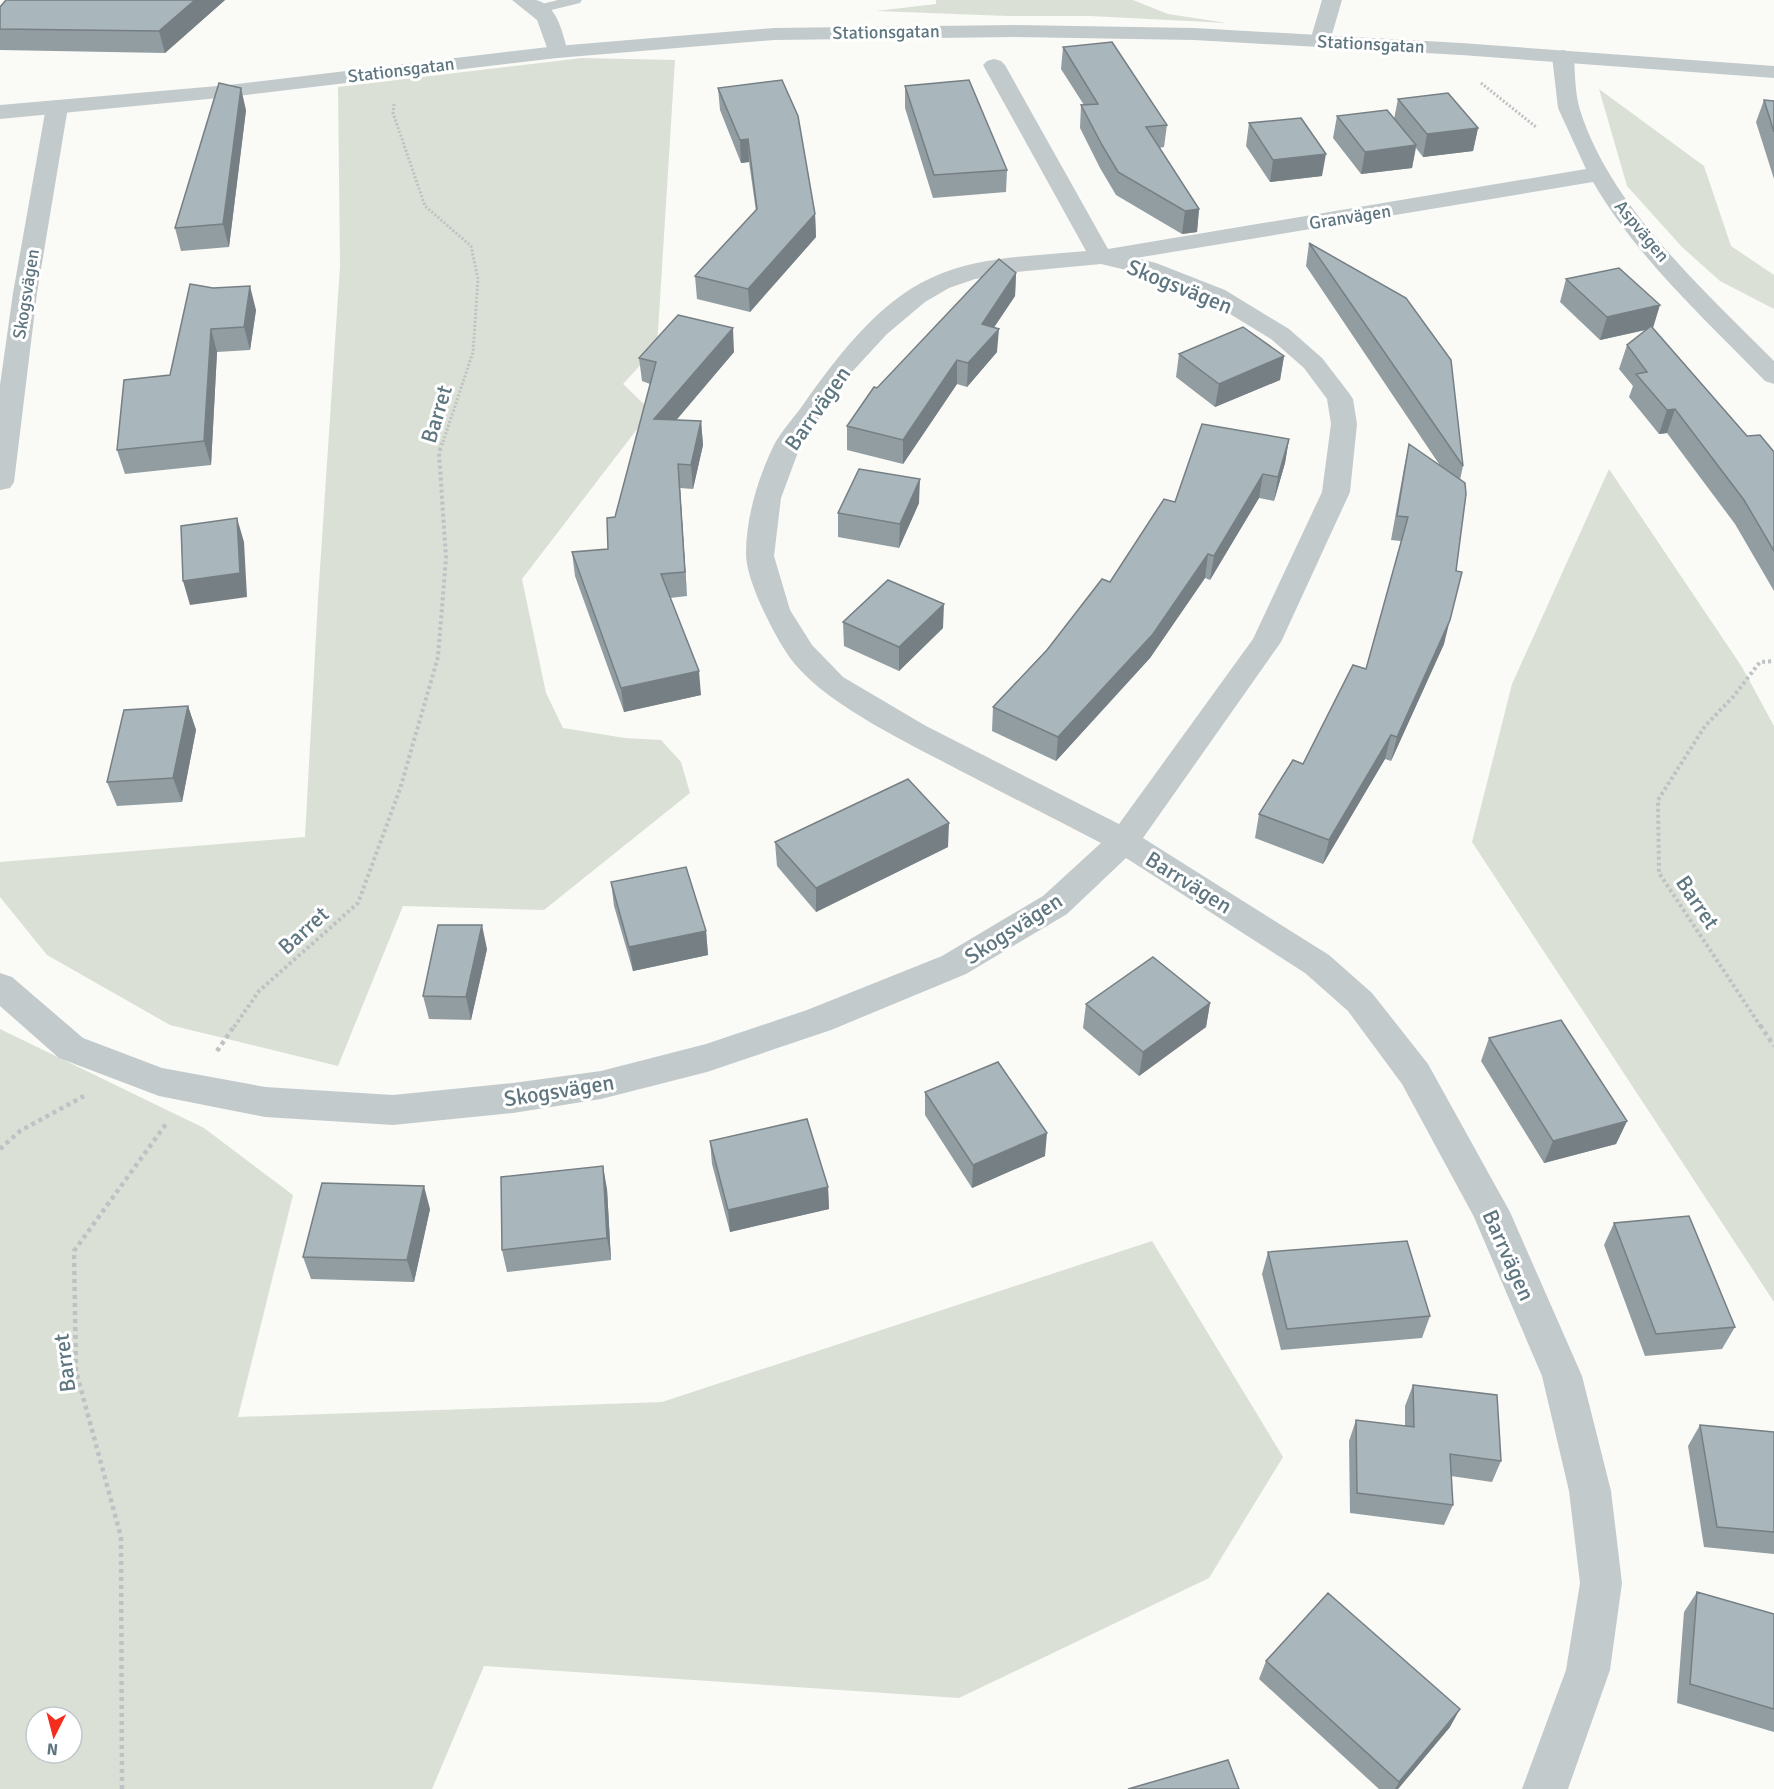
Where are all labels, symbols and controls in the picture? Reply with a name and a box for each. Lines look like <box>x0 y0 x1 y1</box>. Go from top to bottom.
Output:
street label: Stationsgatan <box>832 20 940 44</box>
street label: Stationsgatan <box>1317 30 1425 58</box>
street label: Stationsgatan <box>346 53 456 87</box>
street label: Aspvägen <box>1610 196 1674 266</box>
street label: Granvägen <box>1308 200 1392 234</box>
street label: Skogsvägen <box>8 247 44 341</box>
street label: Skogsvägen <box>1123 253 1236 320</box>
street label: Barrvägen <box>779 361 856 456</box>
street label: Barret <box>415 382 458 446</box>
street label: Barrvägen <box>1140 845 1237 920</box>
street label: Barret <box>1670 870 1725 935</box>
street label: Skogsvägen <box>959 887 1067 970</box>
street label: Barret <box>272 900 334 960</box>
street label: Skogsvägen <box>502 1068 616 1113</box>
street label: Barrvägen <box>1476 1205 1541 1305</box>
street label: Barret <box>47 1332 81 1394</box>
north arrow <box>24 1705 84 1765</box>
text: N <box>46 1738 59 1759</box>

